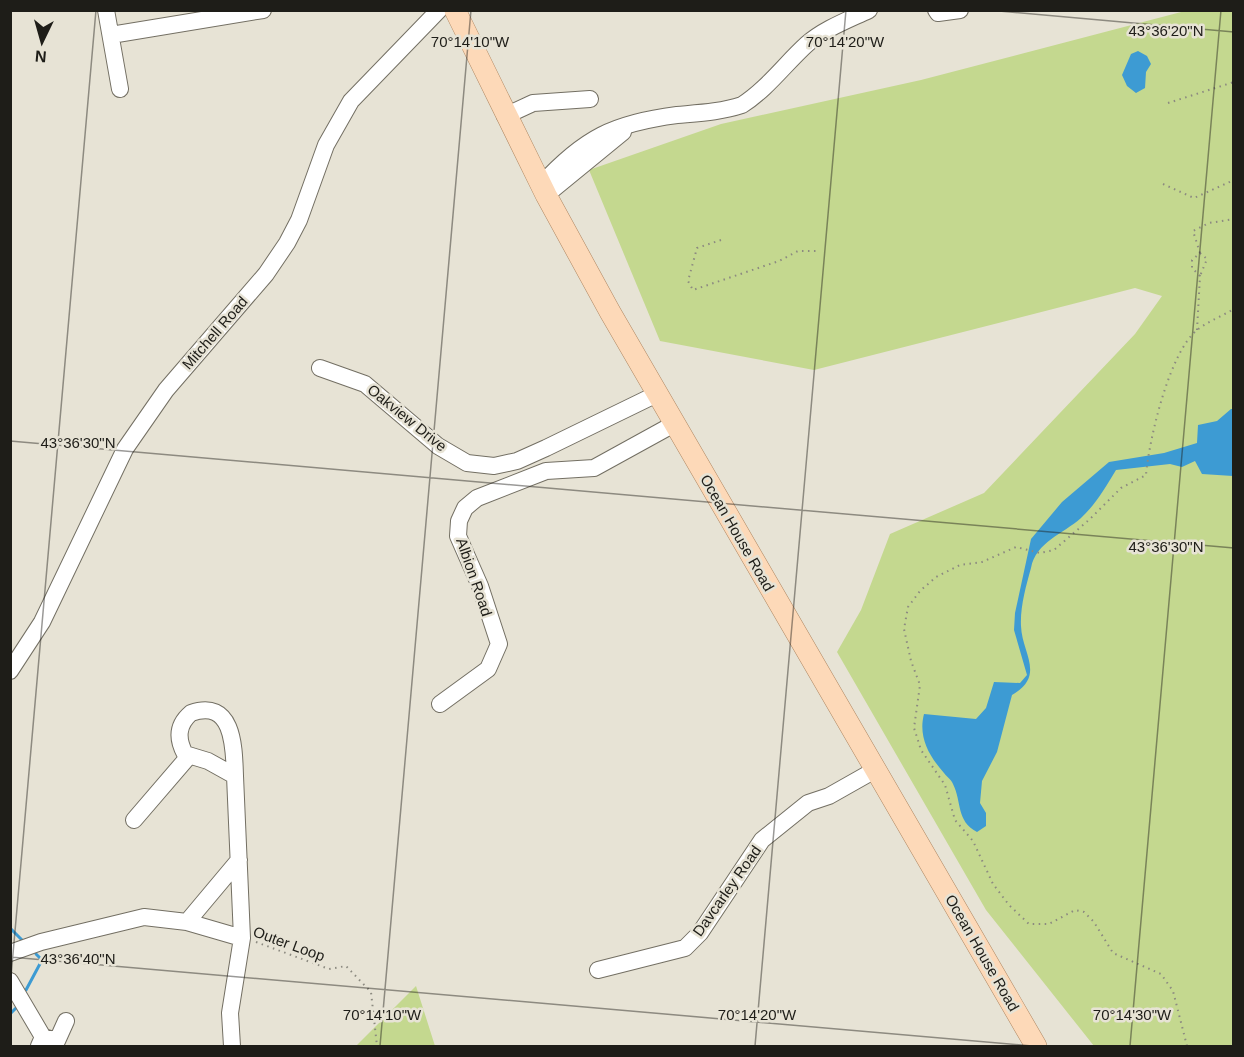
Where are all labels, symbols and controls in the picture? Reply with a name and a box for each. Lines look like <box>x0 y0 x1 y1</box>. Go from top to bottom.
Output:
north arrow <box>12 12 72 72</box>
text: 43°36'20"N <box>1128 22 1204 39</box>
text: 70°14'10"W <box>431 33 510 50</box>
text: 70°14'20"W <box>806 33 885 50</box>
text: N <box>34 47 47 65</box>
street label: Mitchell Road <box>178 293 251 373</box>
street label: Oakview Drive <box>364 381 450 455</box>
text: 43°36'30"N <box>40 434 116 451</box>
street label: Ocean House Road <box>697 471 778 594</box>
street label: Albion Road <box>453 535 496 618</box>
text: 43°36'30"N <box>1128 538 1204 555</box>
street label: Davcarley Road <box>689 842 764 939</box>
street label: Ocean House Road <box>942 891 1023 1014</box>
street label: Outer Loop <box>251 923 327 964</box>
text: 43°36'40"N <box>40 950 116 967</box>
text: 70°14'10"W <box>343 1006 422 1023</box>
text: 70°14'20"W <box>718 1006 797 1023</box>
text: 70°14'30"W <box>1093 1006 1172 1023</box>

